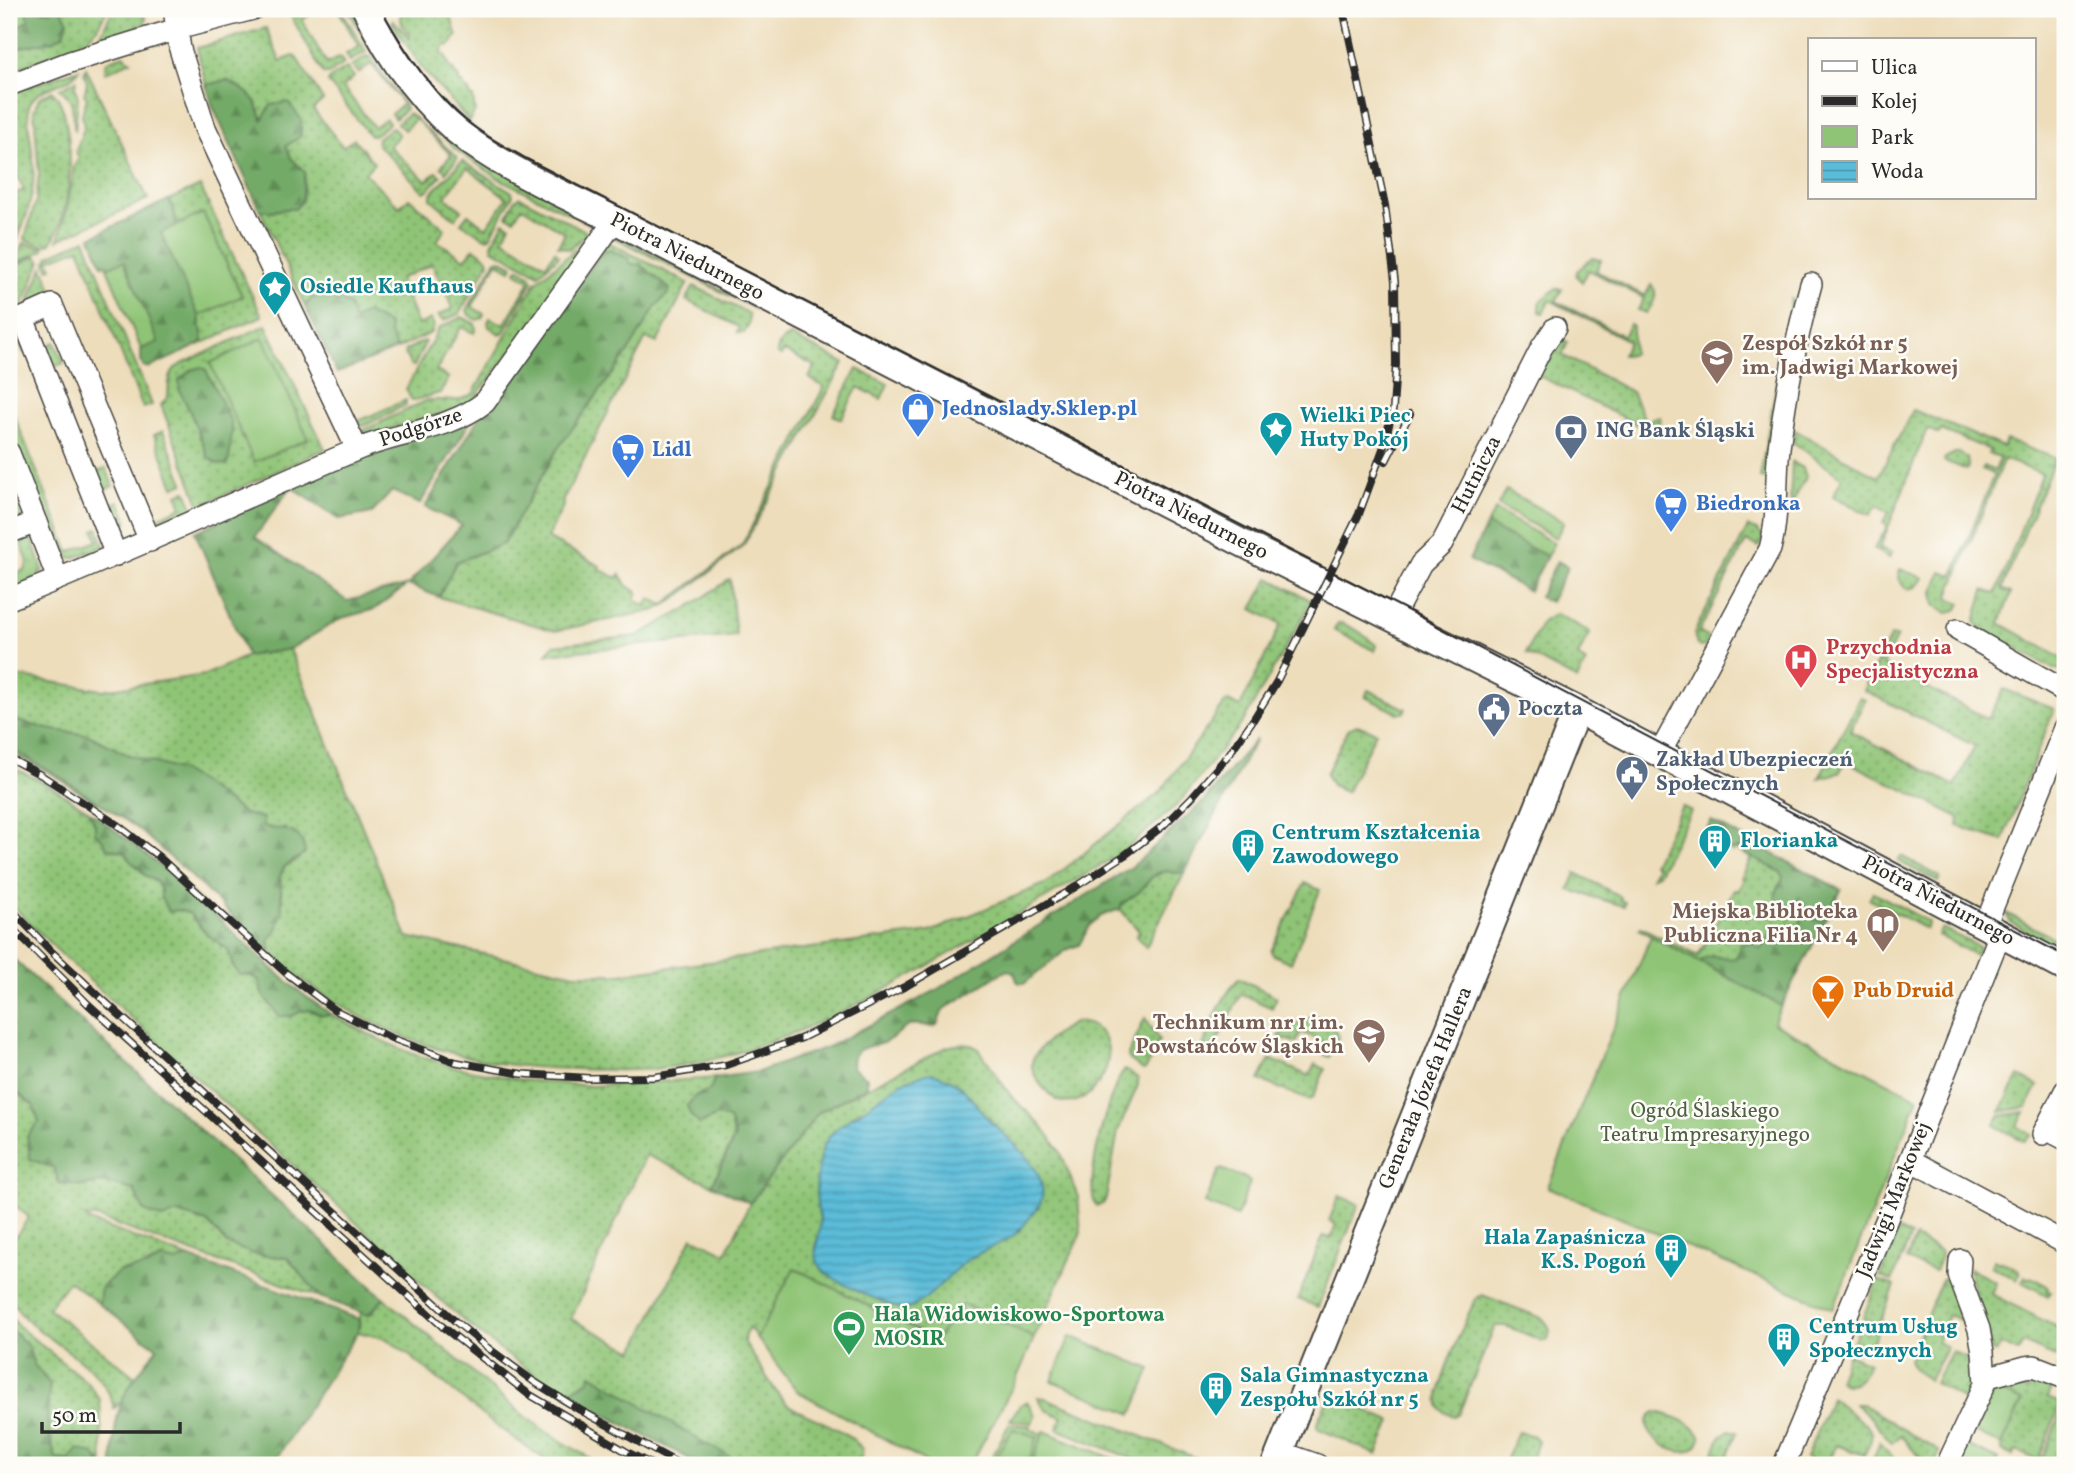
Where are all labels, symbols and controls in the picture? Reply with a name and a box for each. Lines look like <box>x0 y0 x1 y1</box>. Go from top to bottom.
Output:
legend <box>1808 38 2036 200</box>
text: Ulica <box>1871 54 1918 83</box>
text: Kolej <box>1871 88 1918 117</box>
text: Park <box>1871 124 1914 153</box>
text: Woda <box>1871 158 1924 187</box>
street label: Piotra Niedurnego <box>605 206 769 308</box>
place icon: Osiedle Kaufhaus <box>256 268 294 317</box>
place label: Osiedle Kaufhaus <box>300 273 474 302</box>
place label: Zespół Szkół nr 5 im. Jadwigi Markowej <box>1742 330 1958 383</box>
school or university icon: Zespół Szkół nr 5 im. Jadwigi Markowej <box>1698 337 1736 386</box>
shop icon: Jednoslady.Sklep.pl <box>899 390 937 439</box>
place label: Jednoslady.Sklep.pl <box>941 395 1137 424</box>
street label: Podgórze <box>376 401 466 455</box>
place label: Wielki Piec Huty Pokój <box>1300 402 1411 455</box>
place icon: Wielki Piec Huty Pokój <box>1257 409 1295 458</box>
bank icon: ING Bank Śląski <box>1552 412 1590 461</box>
place label: ING Bank Śląski <box>1596 417 1755 446</box>
supermarket icon: Lidl <box>609 431 647 480</box>
street label: Hutnicza <box>1445 431 1509 519</box>
place label: Lidl <box>652 436 692 465</box>
street label: Piotra Niedurnego <box>1109 465 1273 567</box>
supermarket icon: Biedronka <box>1652 485 1690 534</box>
place label: Biedronka <box>1696 490 1801 519</box>
place label: Przychodnia Specjalistyczna <box>1826 634 1979 687</box>
hospital icon: Przychodnia Specjalistyczna <box>1782 641 1820 690</box>
public building icon: Poczta <box>1475 690 1513 739</box>
place label: Poczta <box>1518 695 1583 724</box>
place label: Zakład Ubezpieczeń Społecznych <box>1656 746 1853 799</box>
public building icon: Zakład Ubezpieczeń Społecznych <box>1613 753 1651 802</box>
place label: Centrum Kształcenia Zawodowego <box>1272 819 1480 872</box>
building icon: Florianka <box>1696 822 1734 871</box>
building icon: Centrum Kształcenia Zawodowego <box>1229 826 1267 875</box>
place label: Florianka <box>1740 827 1838 856</box>
street label: Piotra Niedurnego <box>1856 848 2020 954</box>
place label: Miejska Biblioteka Publiczna Filia Nr 4 <box>1664 898 1858 951</box>
library icon: Miejska Biblioteka Publiczna Filia Nr 4 <box>1864 905 1902 954</box>
bar icon: Pub Druid <box>1809 972 1847 1021</box>
place label: Pub Druid <box>1853 977 1954 1006</box>
street label: Generała Józefa Hallera <box>1372 982 1480 1194</box>
place label: Technikum nr 1 im. Powstańców Śląskich <box>1136 1009 1344 1062</box>
school or university icon: Technikum nr 1 im. Powstańców Śląskich <box>1350 1016 1388 1065</box>
park label: Ogród Ślaskiego Teatru Impresaryjnego <box>1600 1097 1810 1150</box>
street label: Jadwigi Markowej <box>1849 1118 1939 1282</box>
place label: Hala Zapaśnicza K.S. Pogoń <box>1484 1224 1646 1277</box>
building icon: Hala Zapaśnicza K.S. Pogoń <box>1652 1231 1690 1280</box>
place label: Hala Widowiskowo-Sportowa MOSIR <box>874 1301 1165 1354</box>
sports icon: Hala Widowiskowo-Sportowa MOSIR <box>830 1308 868 1357</box>
place label: Centrum Usług Społecznych <box>1809 1313 1958 1366</box>
building icon: Centrum Usług Społecznych <box>1765 1320 1803 1369</box>
place label: Sala Gimnastyczna Zespołu Szkół nr 5 <box>1240 1362 1429 1415</box>
building icon: Sala Gimnastyczna Zespołu Szkół nr 5 <box>1197 1369 1235 1418</box>
scale bar <box>42 1390 180 1434</box>
text: 50 m <box>52 1402 97 1431</box>

